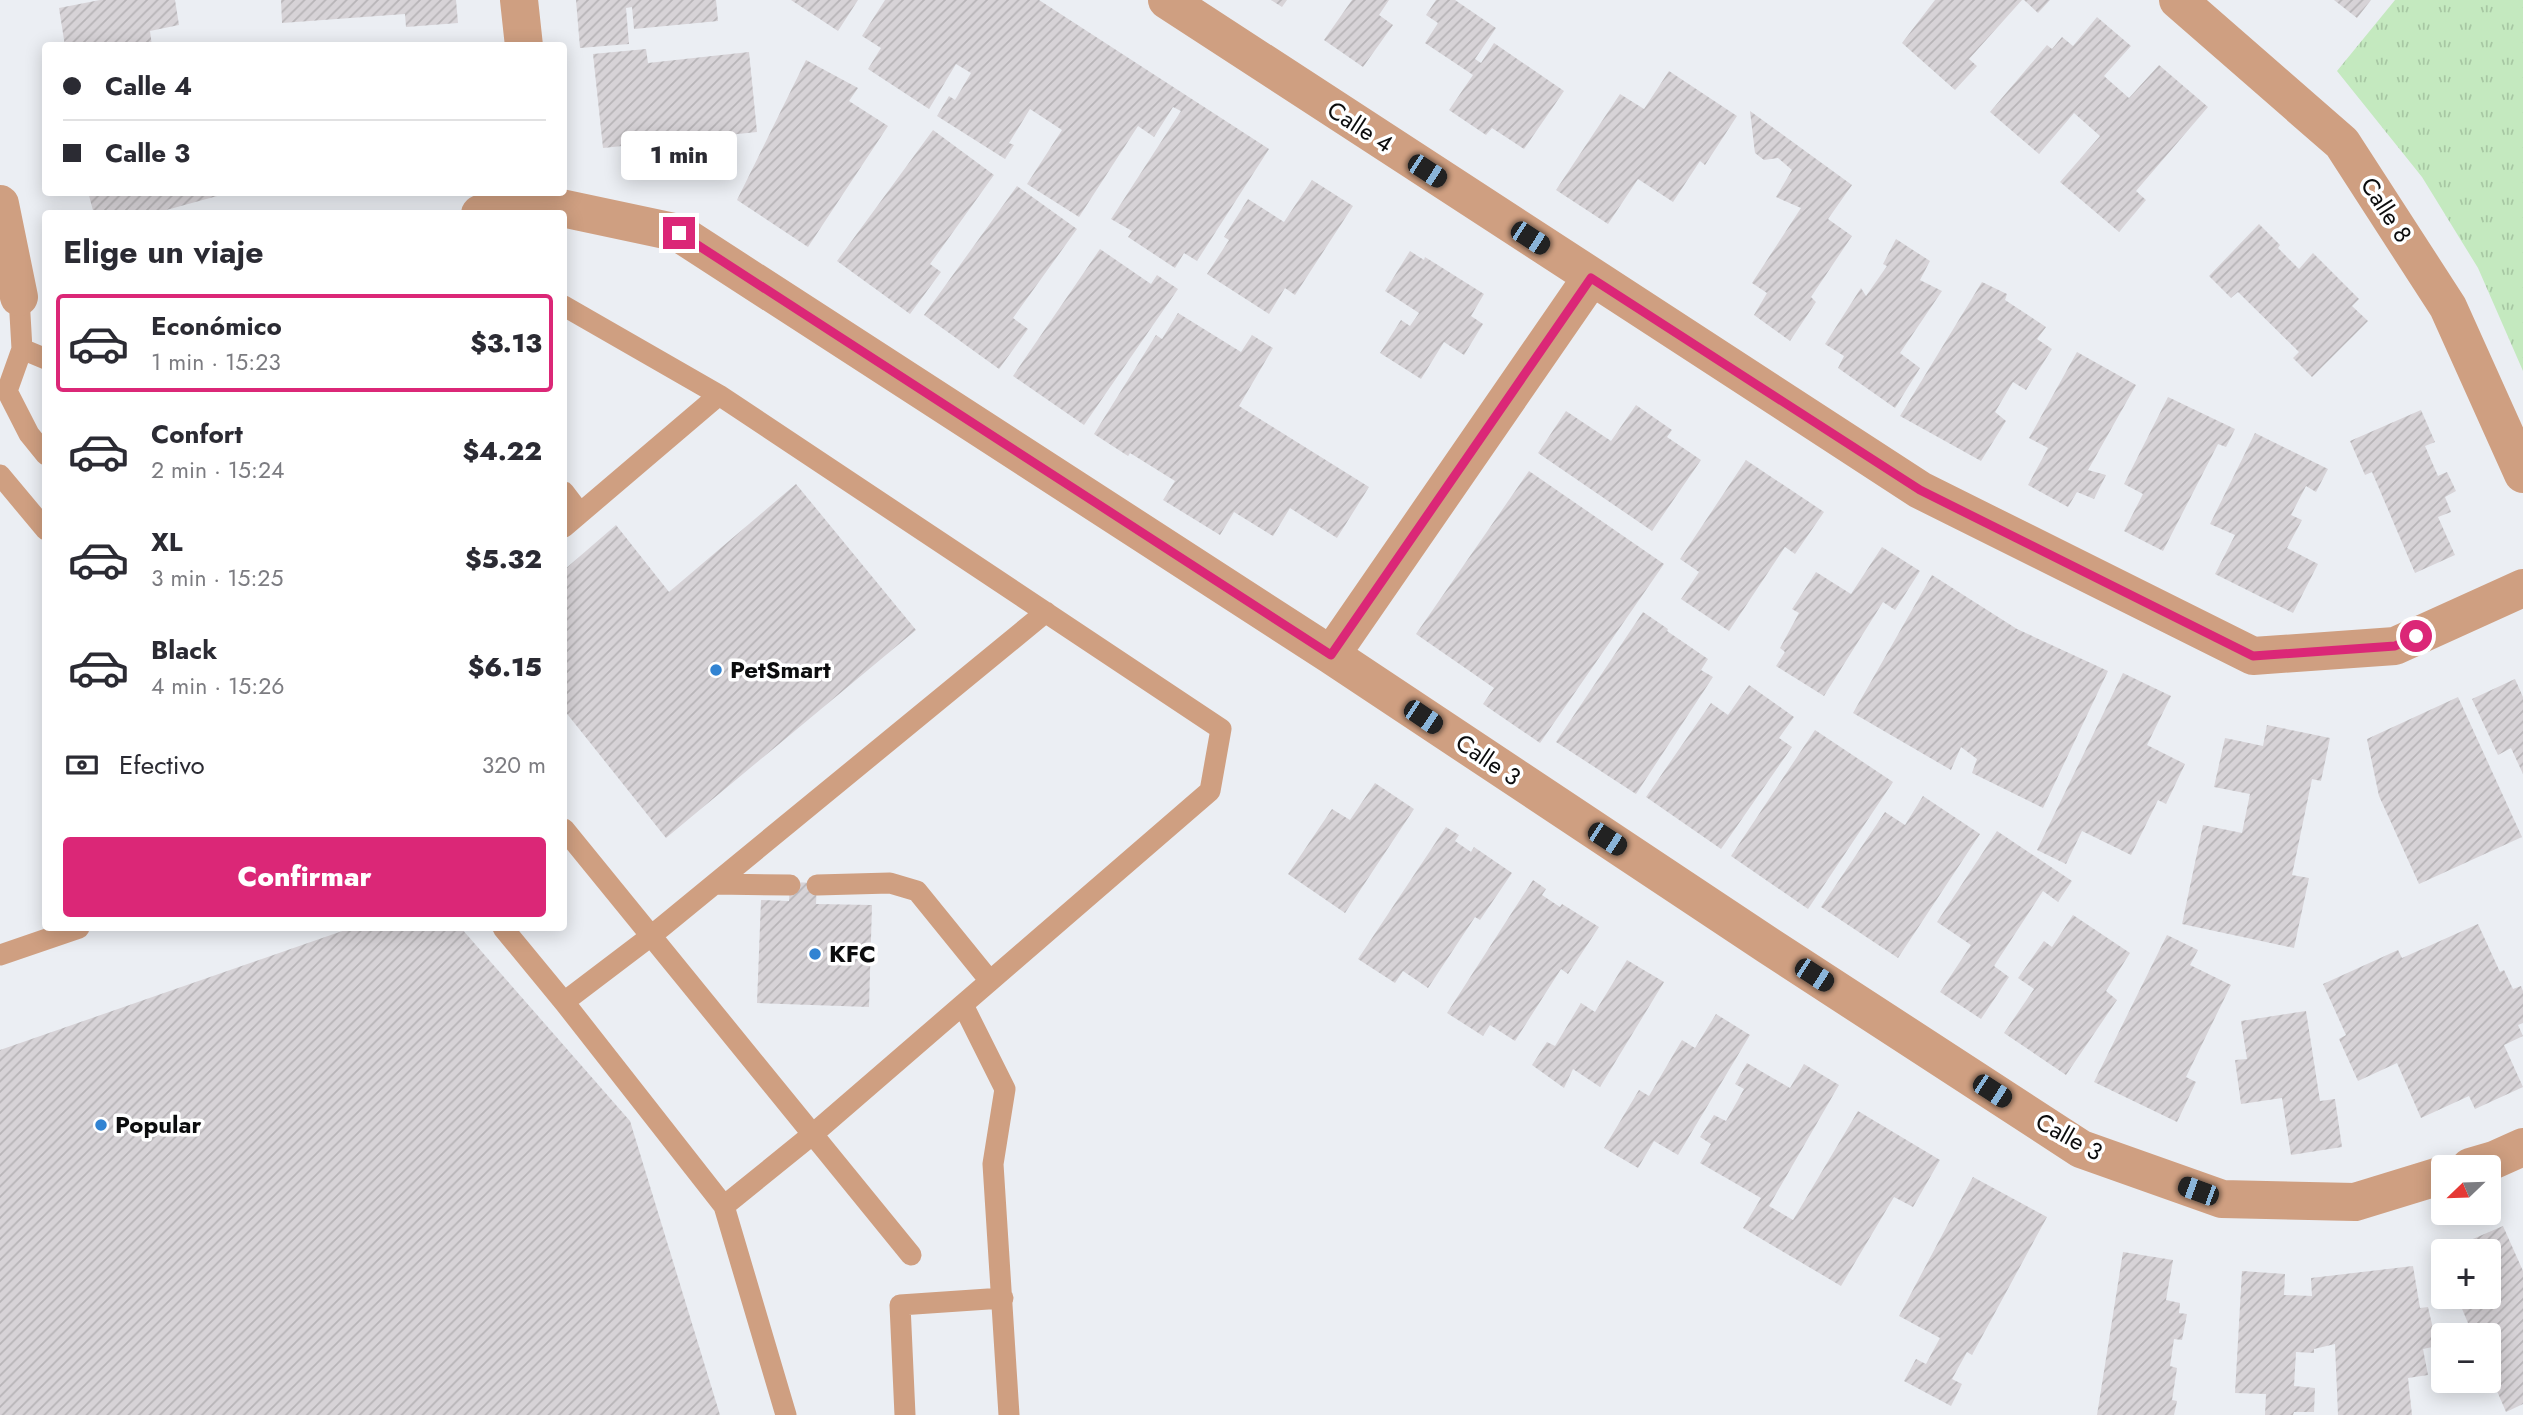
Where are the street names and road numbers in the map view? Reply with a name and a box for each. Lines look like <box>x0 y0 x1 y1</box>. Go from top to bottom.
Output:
street label: Calle 4 <box>1320 92 1400 161</box>
street label: Calle 8 <box>2352 170 2421 249</box>
street label: Calle 3 <box>1449 725 1528 794</box>
street label: Calle 3 <box>2029 1104 2109 1169</box>

